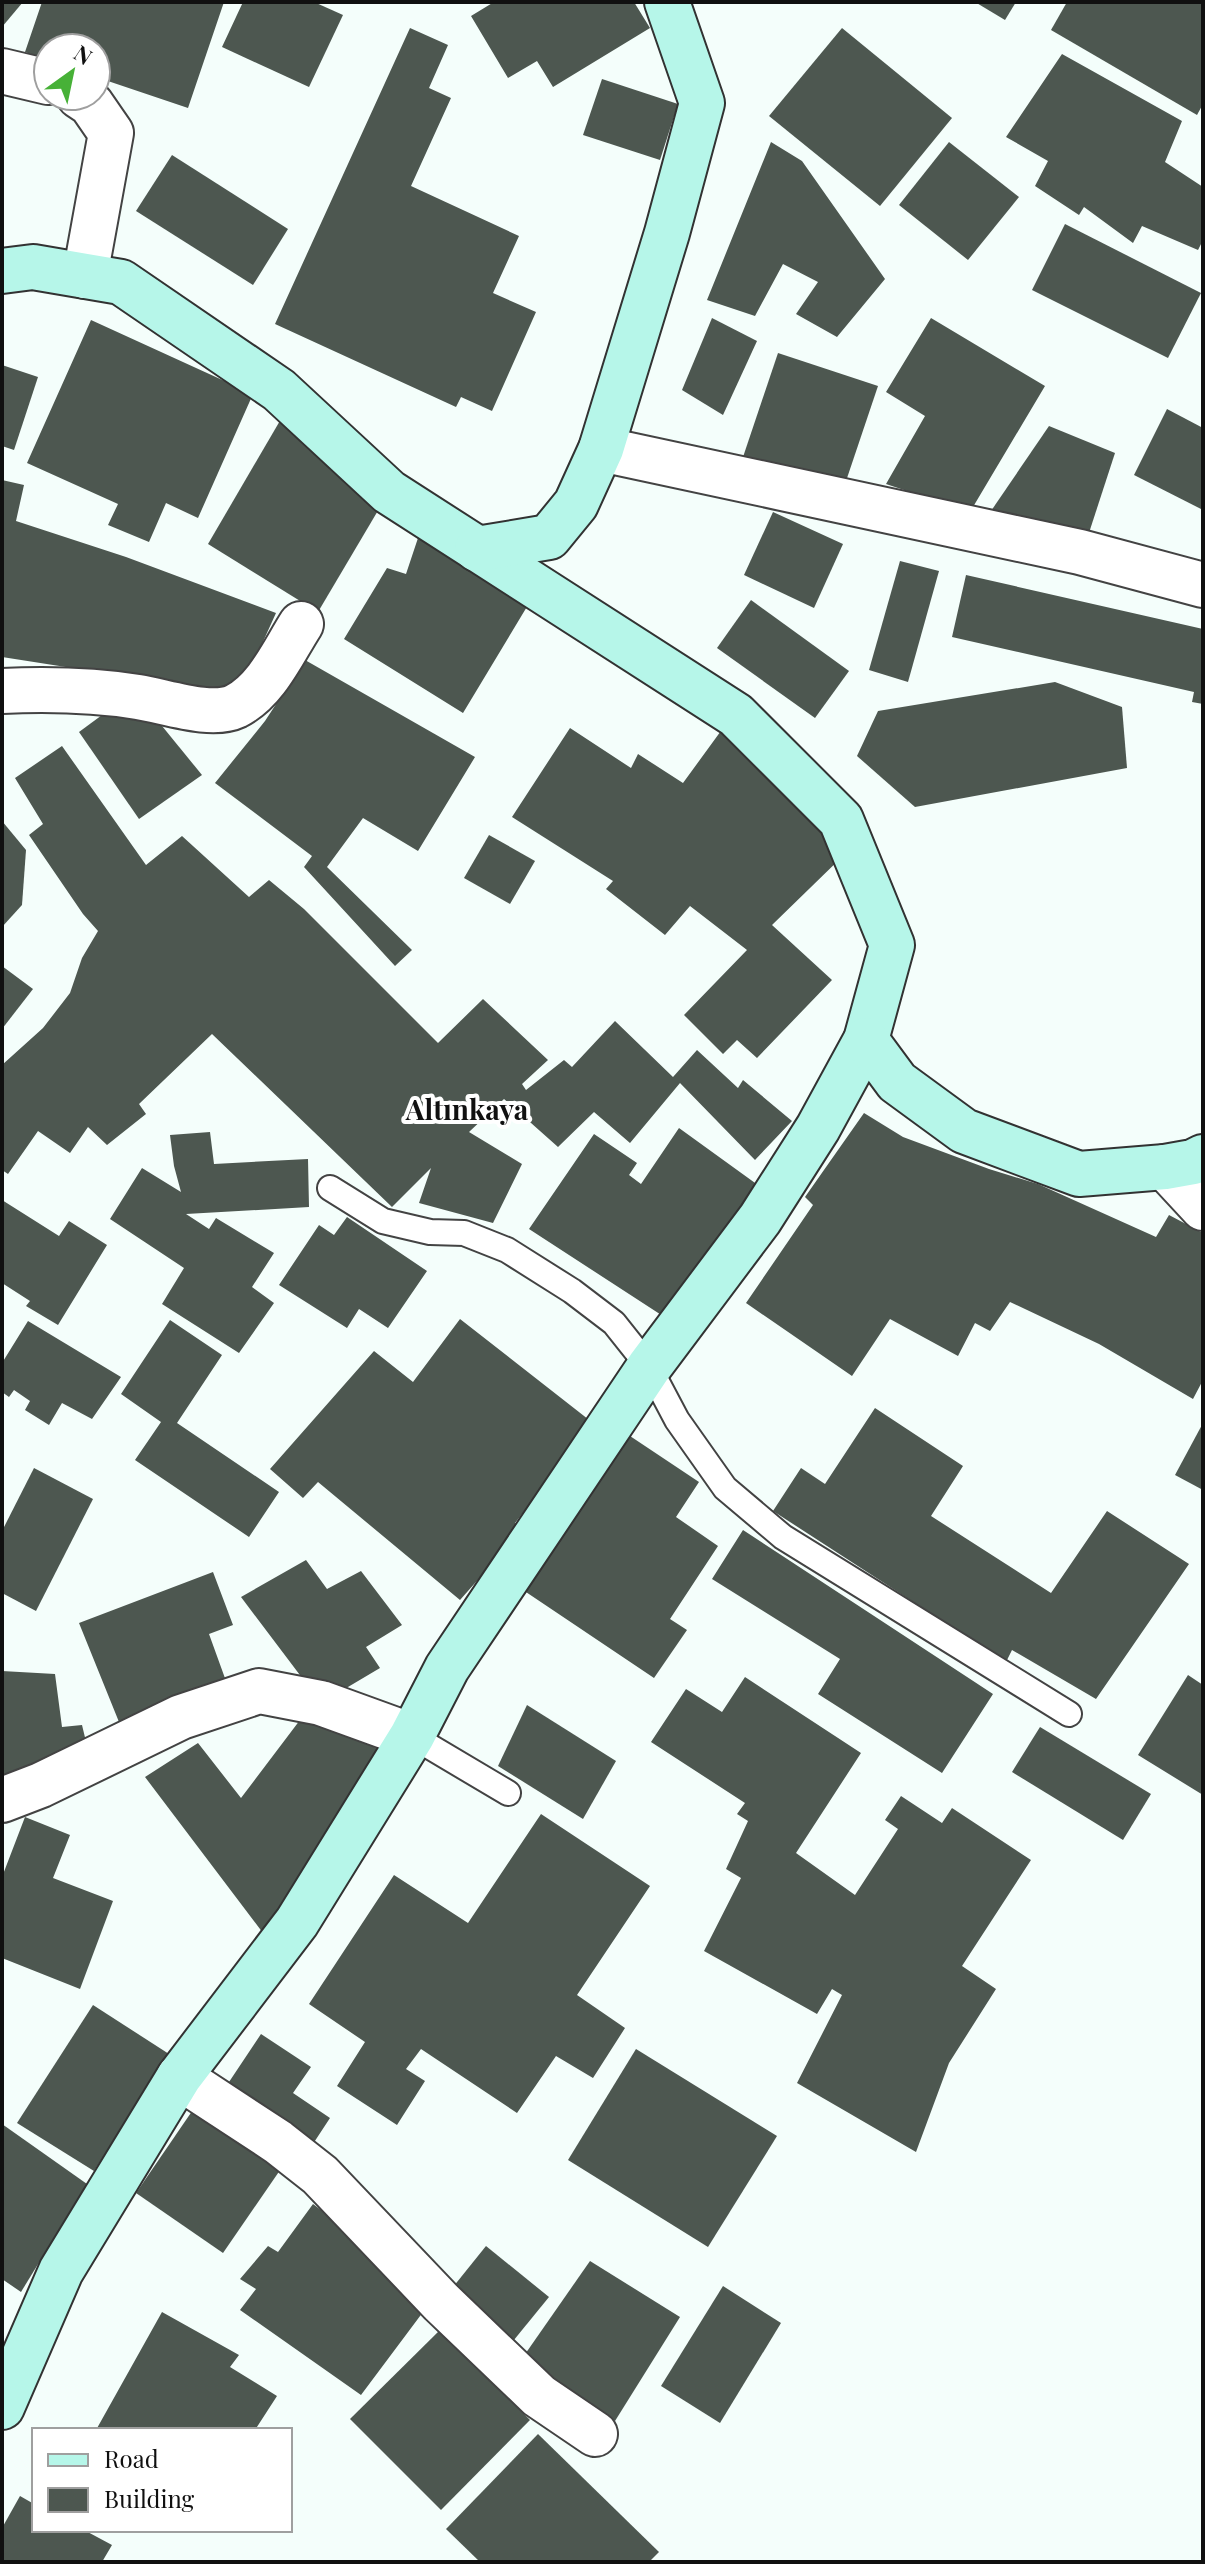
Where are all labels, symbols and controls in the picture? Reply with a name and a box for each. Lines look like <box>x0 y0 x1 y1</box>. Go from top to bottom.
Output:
north arrow <box>32 32 112 112</box>
text: N <box>69 37 98 71</box>
district label: Altınkaya <box>405 1090 529 1127</box>
legend <box>32 2428 292 2532</box>
text: Road <box>104 2442 159 2474</box>
text: Building <box>104 2482 195 2514</box>

